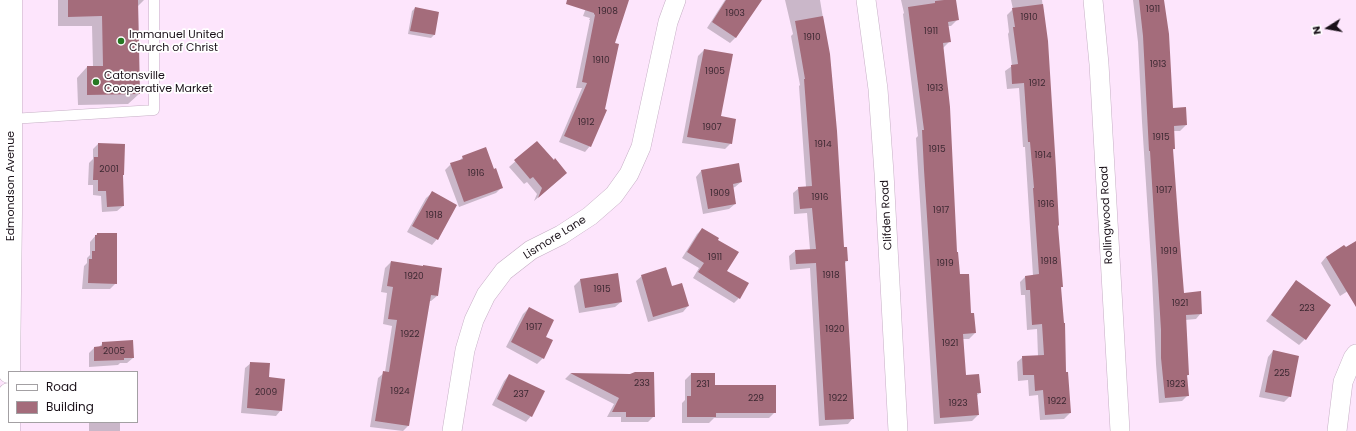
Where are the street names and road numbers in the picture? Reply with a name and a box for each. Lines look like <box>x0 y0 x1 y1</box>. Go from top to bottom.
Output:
street label: Edmondson Avenue <box>4 131 18 241</box>
street label: Rollingwood Road <box>1098 166 1116 264</box>
street label: Clifden Road <box>879 180 895 250</box>
street label: Lismore Lane <box>521 213 589 263</box>

